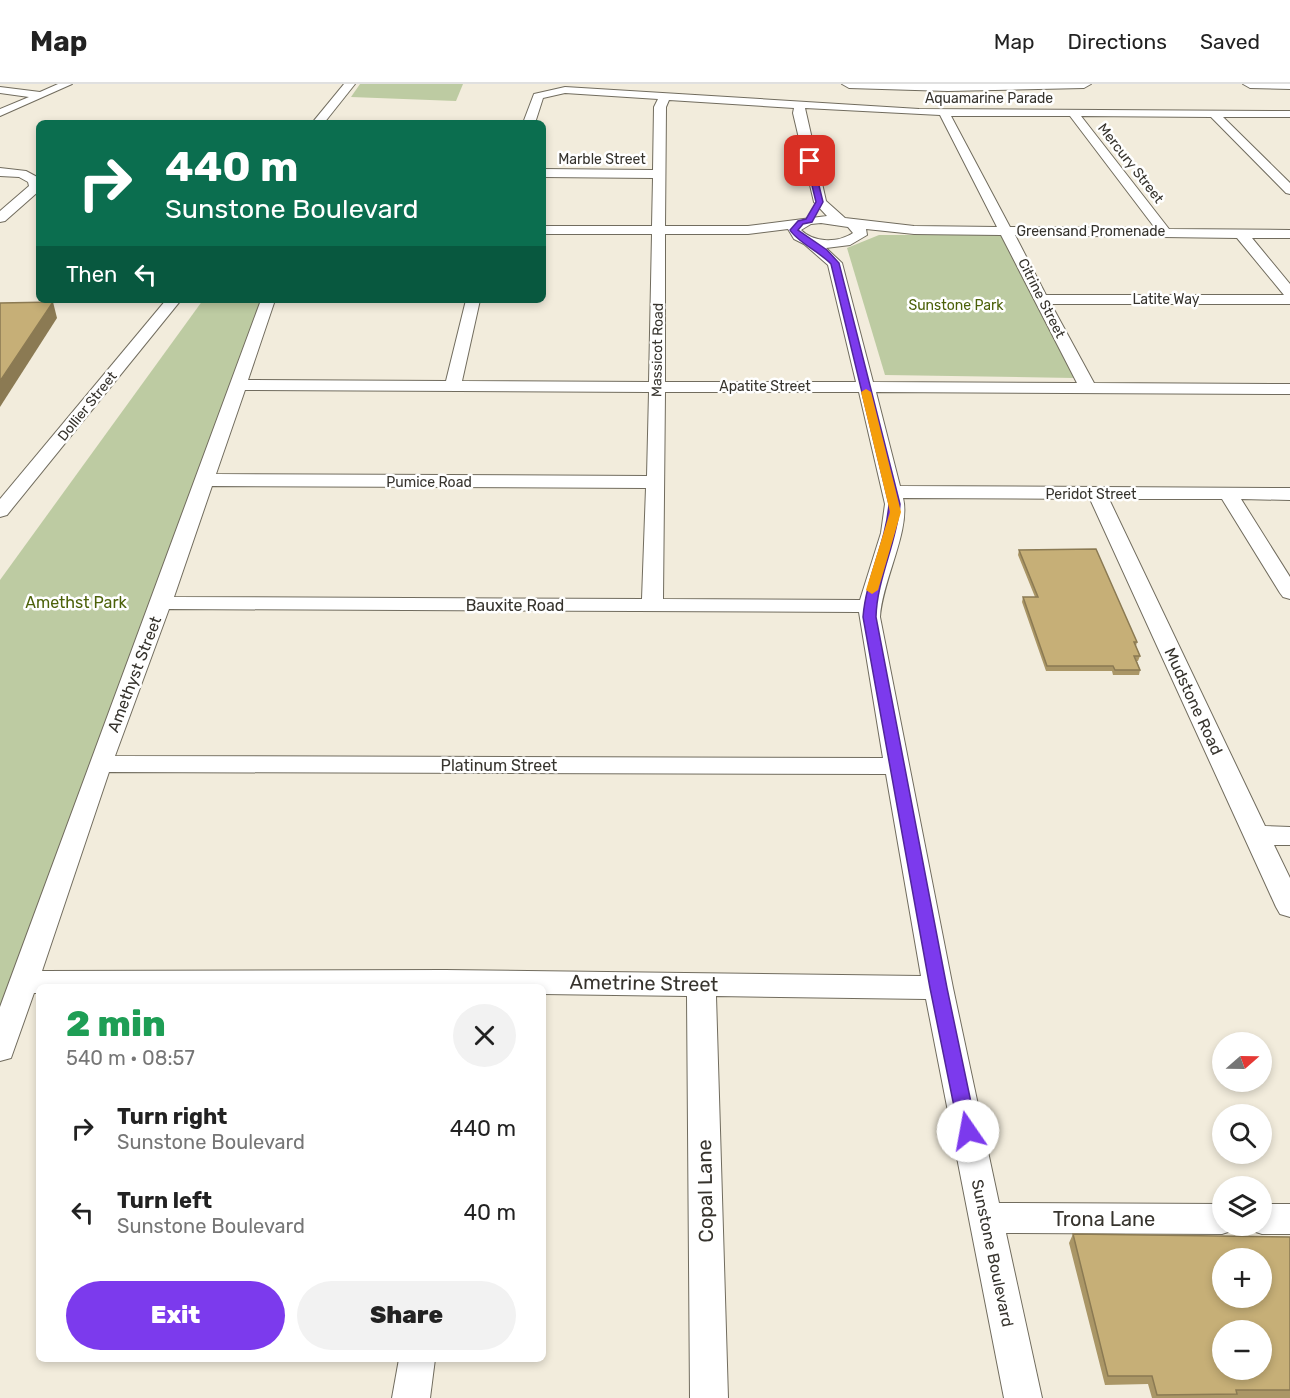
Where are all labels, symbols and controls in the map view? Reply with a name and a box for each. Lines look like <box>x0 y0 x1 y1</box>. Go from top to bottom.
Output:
text: Map <box>30 25 87 58</box>
text: Map <box>994 29 1035 54</box>
text: Directions <box>1068 29 1167 54</box>
text: Saved <box>1200 29 1260 54</box>
street label: Aquamarine Parade <box>925 90 1053 107</box>
street label: Mercury Street <box>1094 120 1167 207</box>
pin <box>784 135 835 186</box>
text: 440 m <box>165 142 298 192</box>
icon: right <box>66 144 144 222</box>
icon: arrive <box>793 144 826 177</box>
street label: Marble Street <box>558 151 646 168</box>
text: Sunstone Boulevard <box>165 193 419 225</box>
street label: Greensand Promenade <box>1017 223 1166 240</box>
street label: Citrine Street <box>1014 256 1069 341</box>
icon: left <box>129 258 162 291</box>
text: Then <box>66 261 117 288</box>
street label: Latite Way <box>1132 291 1200 308</box>
park label: Sunstone Park <box>908 297 1004 314</box>
street label: Massicot Road <box>648 303 667 397</box>
street label: Dollier Street <box>54 368 121 445</box>
street label: Apatite Street <box>719 378 811 395</box>
street label: Pumice Road <box>386 474 472 491</box>
street label: Peridot Street <box>1045 486 1137 503</box>
park label: Amethst Park <box>25 593 127 612</box>
street label: Bauxite Road <box>466 596 564 615</box>
street label: Amethyst Street <box>104 613 165 735</box>
street label: Mudstone Road <box>1160 645 1227 758</box>
street label: Platinum Street <box>441 756 557 775</box>
street label: Ametrine Street <box>569 970 719 996</box>
text: 2 min <box>66 1002 166 1045</box>
button: close <box>453 1004 516 1067</box>
north arrow <box>1212 1032 1272 1092</box>
map controls <box>1212 1032 1272 1380</box>
text: 540 m · 08:57 <box>66 1046 195 1070</box>
position arrow <box>936 1099 1000 1163</box>
text: Turn right <box>117 1103 227 1130</box>
button: search <box>1212 1104 1272 1164</box>
icon: right <box>66 1112 99 1145</box>
text: 440 m <box>450 1115 516 1142</box>
text: Sunstone Boulevard <box>117 1130 305 1154</box>
street label: Copal Lane <box>692 1139 718 1243</box>
button: layers <box>1212 1176 1272 1236</box>
street label: Sunstone Boulevard <box>968 1178 1017 1329</box>
text: Turn left <box>117 1187 212 1214</box>
icon: left <box>66 1196 99 1229</box>
text: 40 m <box>463 1199 516 1226</box>
street label: Trona Lane <box>1053 1207 1155 1231</box>
text: Sunstone Boulevard <box>117 1214 305 1238</box>
button: + <box>1212 1248 1272 1308</box>
button: Exit <box>66 1281 285 1350</box>
button: Share <box>297 1281 516 1350</box>
button: − <box>1212 1320 1272 1380</box>

